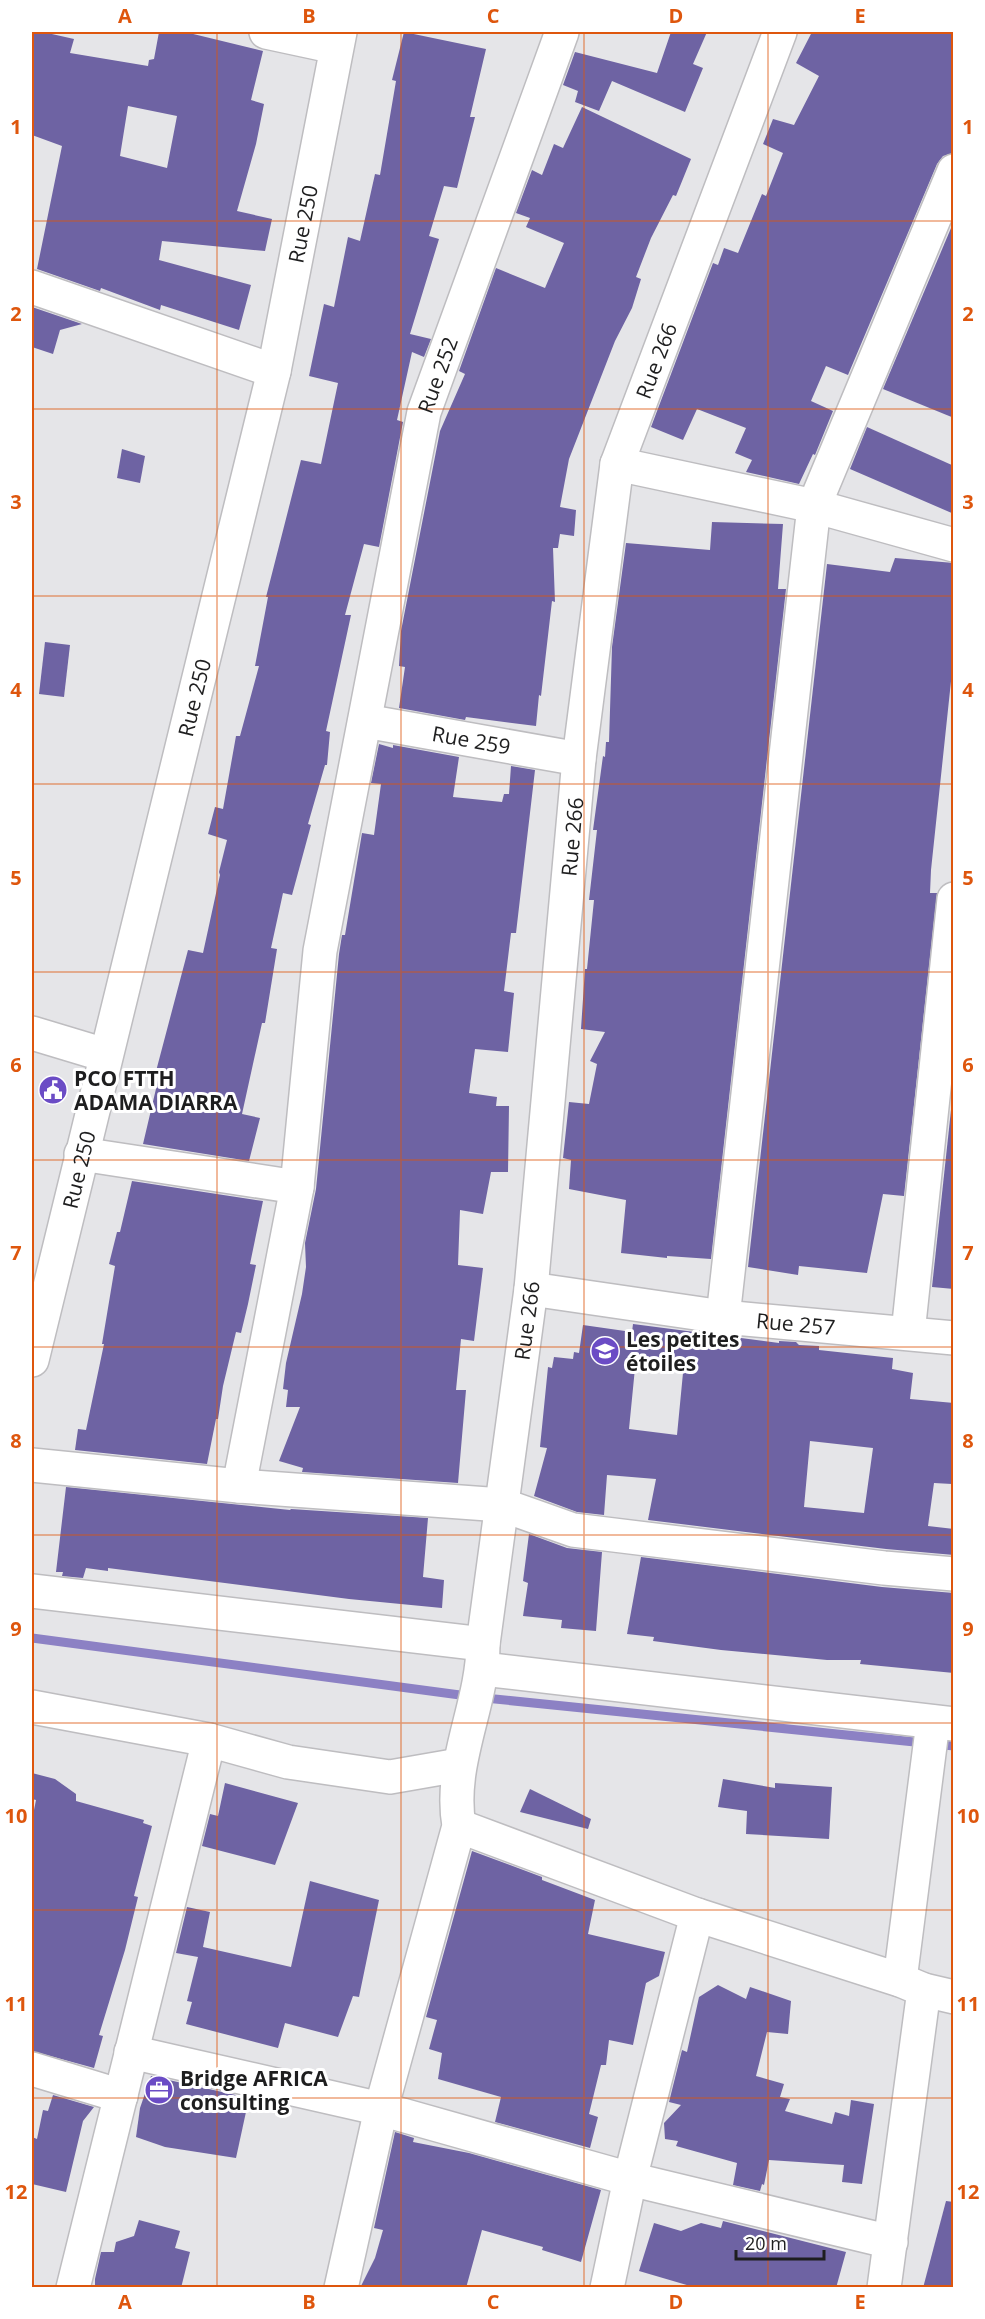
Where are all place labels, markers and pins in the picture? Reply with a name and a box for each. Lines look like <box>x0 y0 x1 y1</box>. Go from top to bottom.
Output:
place label: PCO FTTH ADAMA DIARRA <box>74 1064 238 1116</box>
public building icon: PCO FTTH ADAMA DIARRA <box>37 1074 69 1106</box>
place label: Les petites étoiles <box>626 1325 739 1377</box>
school or university icon: Les petites étoiles <box>589 1335 621 1367</box>
place label: Bridge AFRICA consulting <box>180 2064 328 2116</box>
office icon: Bridge AFRICA consulting <box>143 2074 175 2106</box>

